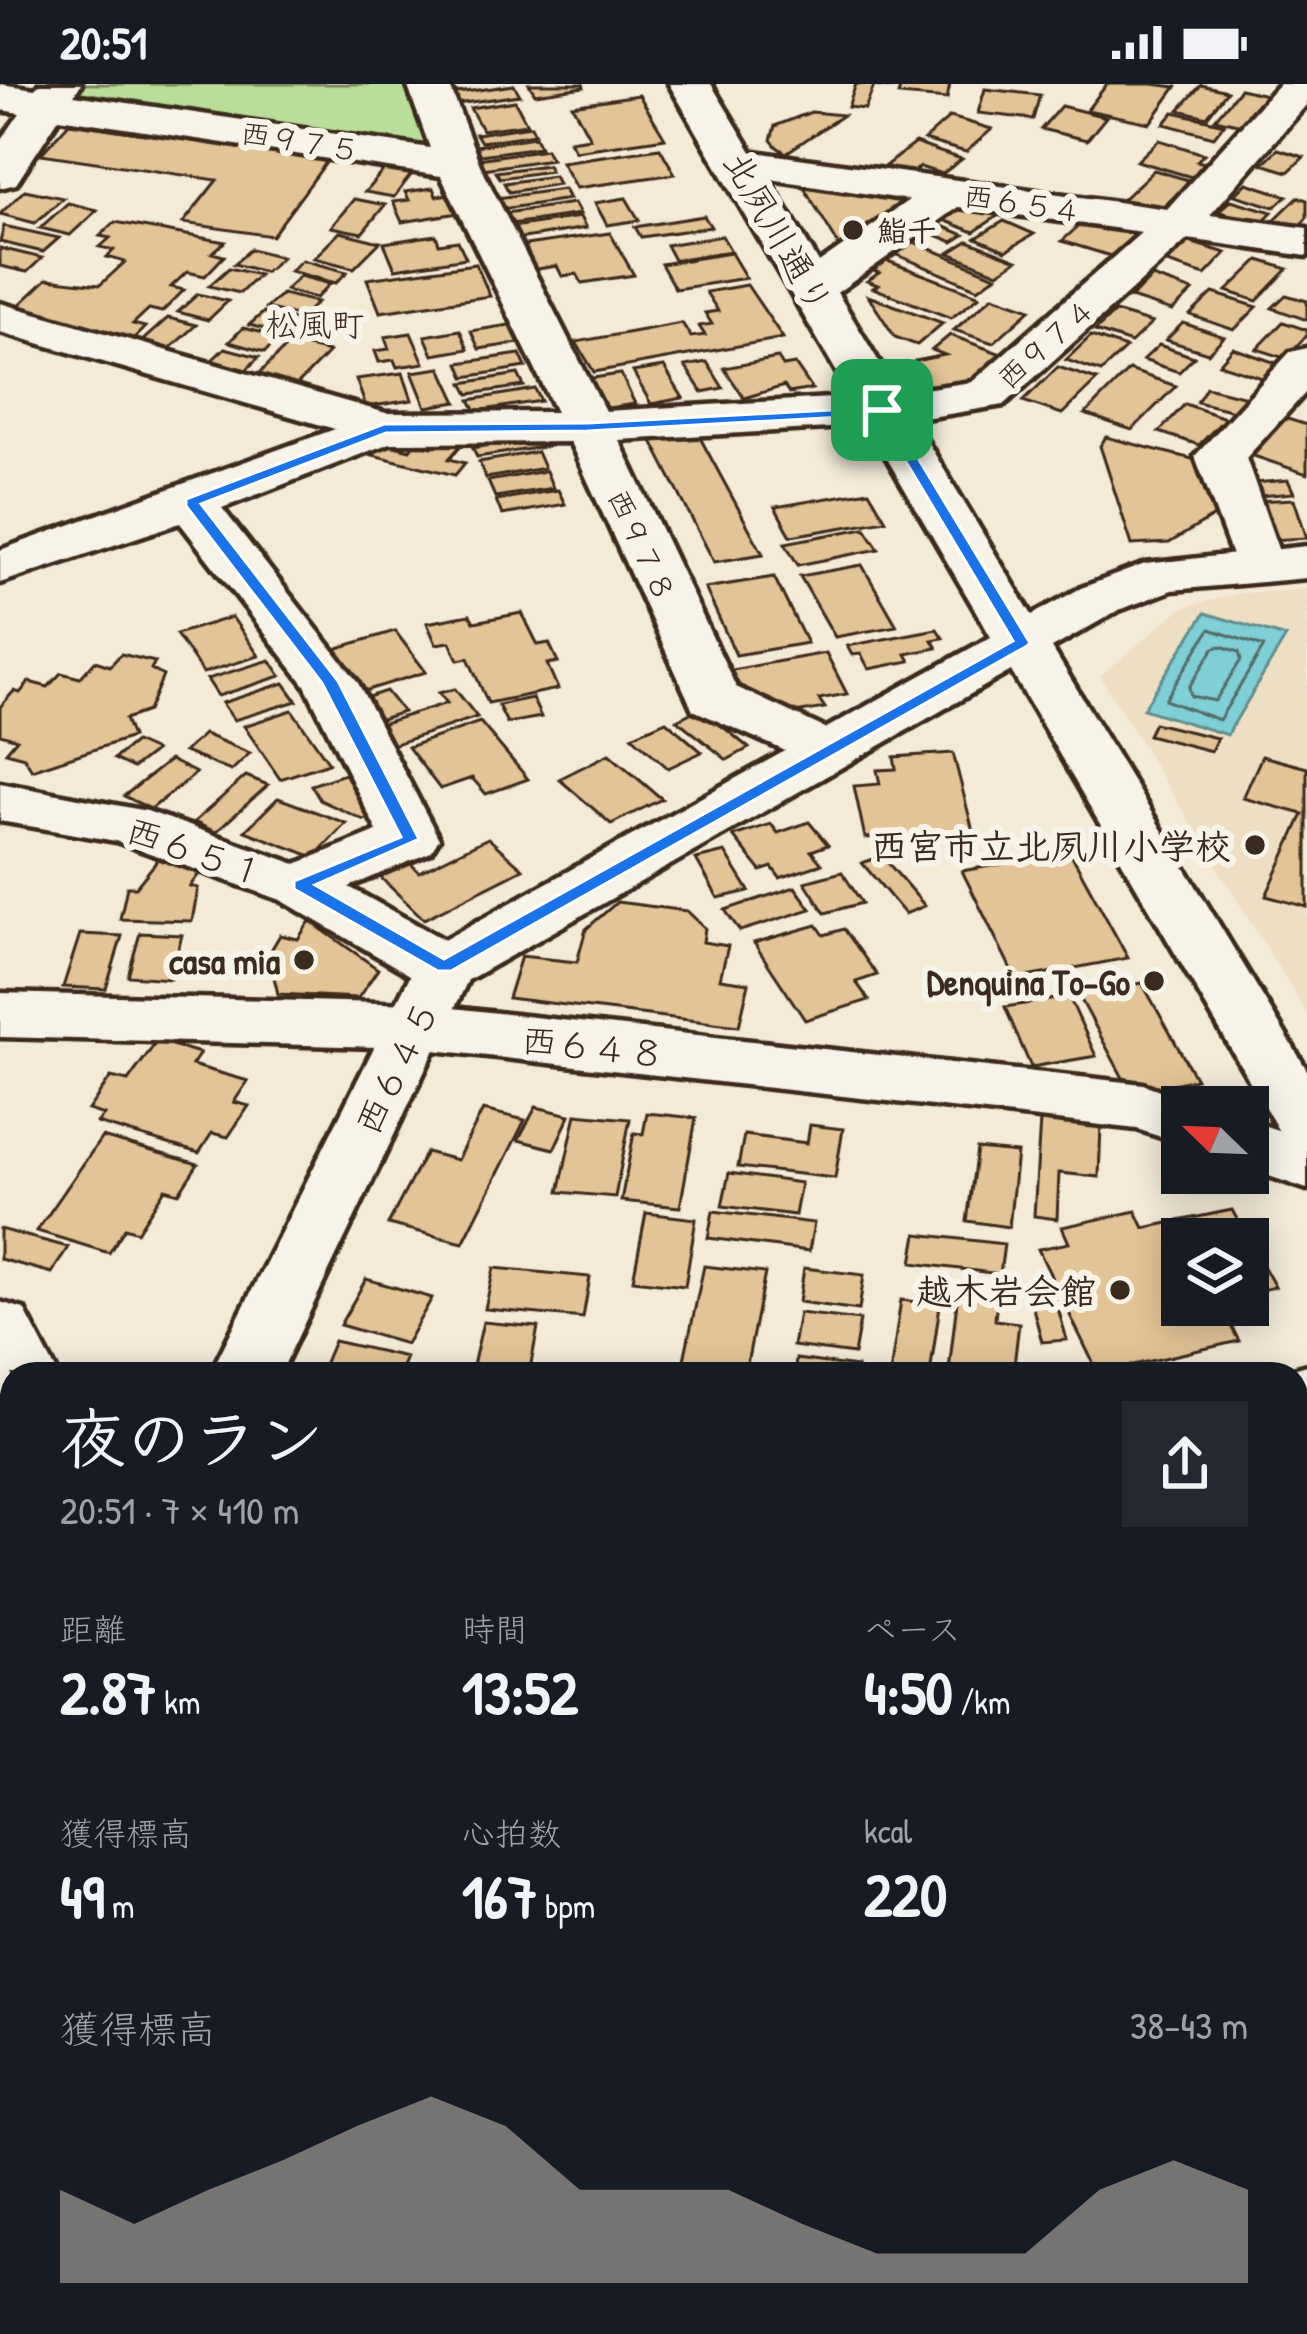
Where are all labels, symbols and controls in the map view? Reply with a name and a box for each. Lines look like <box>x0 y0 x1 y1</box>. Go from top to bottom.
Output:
text: 20:51 <box>60 12 147 73</box>
street label: 西９７５ <box>238 112 362 170</box>
street label: 北夙川通り <box>713 142 845 322</box>
street label: 西６５４ <box>961 175 1085 231</box>
place label: 鮨千 <box>877 210 937 250</box>
marker: 鮨千 <box>840 217 866 243</box>
street label: 西９７４ <box>988 288 1104 398</box>
district label: 松風町 <box>266 302 365 346</box>
pin <box>831 359 933 461</box>
icon: arrive <box>849 377 915 443</box>
street label: 西９７８ <box>599 482 685 608</box>
street label: 西６５１ <box>120 804 272 898</box>
place label: 西宮市立北夙川小学校 <box>871 821 1231 870</box>
marker: 西宮市立北夙川小学校 <box>1242 832 1268 858</box>
place label: casa mia <box>169 936 280 985</box>
marker: casa mia <box>291 947 317 973</box>
place label: Denquina To-Go <box>927 957 1130 1007</box>
marker: Denquina To-Go <box>1141 968 1167 994</box>
street label: 西６４５ <box>342 992 450 1142</box>
street label: 西６４８ <box>519 1014 667 1078</box>
north arrow <box>1161 1086 1269 1194</box>
map controls <box>1161 1086 1269 1326</box>
button: layers <box>1161 1218 1269 1326</box>
place label: 越木岩会館 <box>916 1266 1096 1315</box>
marker: 越木岩会館 <box>1107 1277 1133 1303</box>
text: 夜のラン <box>60 1393 324 1483</box>
button: share <box>1122 1401 1248 1527</box>
text: 20:51 · 7 × 410 m <box>60 1483 299 1536</box>
text: 距離 <box>60 1607 126 1651</box>
text: 時間 <box>462 1607 528 1651</box>
text: ペース <box>864 1607 961 1651</box>
text: 2.87 <box>60 1651 157 1733</box>
text: 13:52 <box>462 1651 578 1733</box>
text: 4:50 <box>864 1651 953 1733</box>
text: km <box>157 1680 200 1724</box>
text: /km <box>953 1680 1010 1724</box>
text: kcal <box>864 1809 912 1853</box>
text: 獲得標高 <box>60 1811 192 1855</box>
text: 心拍数 <box>462 1811 561 1855</box>
text: 220 <box>864 1853 947 1935</box>
text: 49 <box>60 1855 105 1937</box>
text: 167 <box>462 1855 537 1937</box>
text: m <box>105 1884 135 1928</box>
text: bpm <box>537 1884 595 1928</box>
text: 38–43 m <box>1130 1998 1248 2051</box>
text: 獲得標高 <box>60 2002 216 2055</box>

